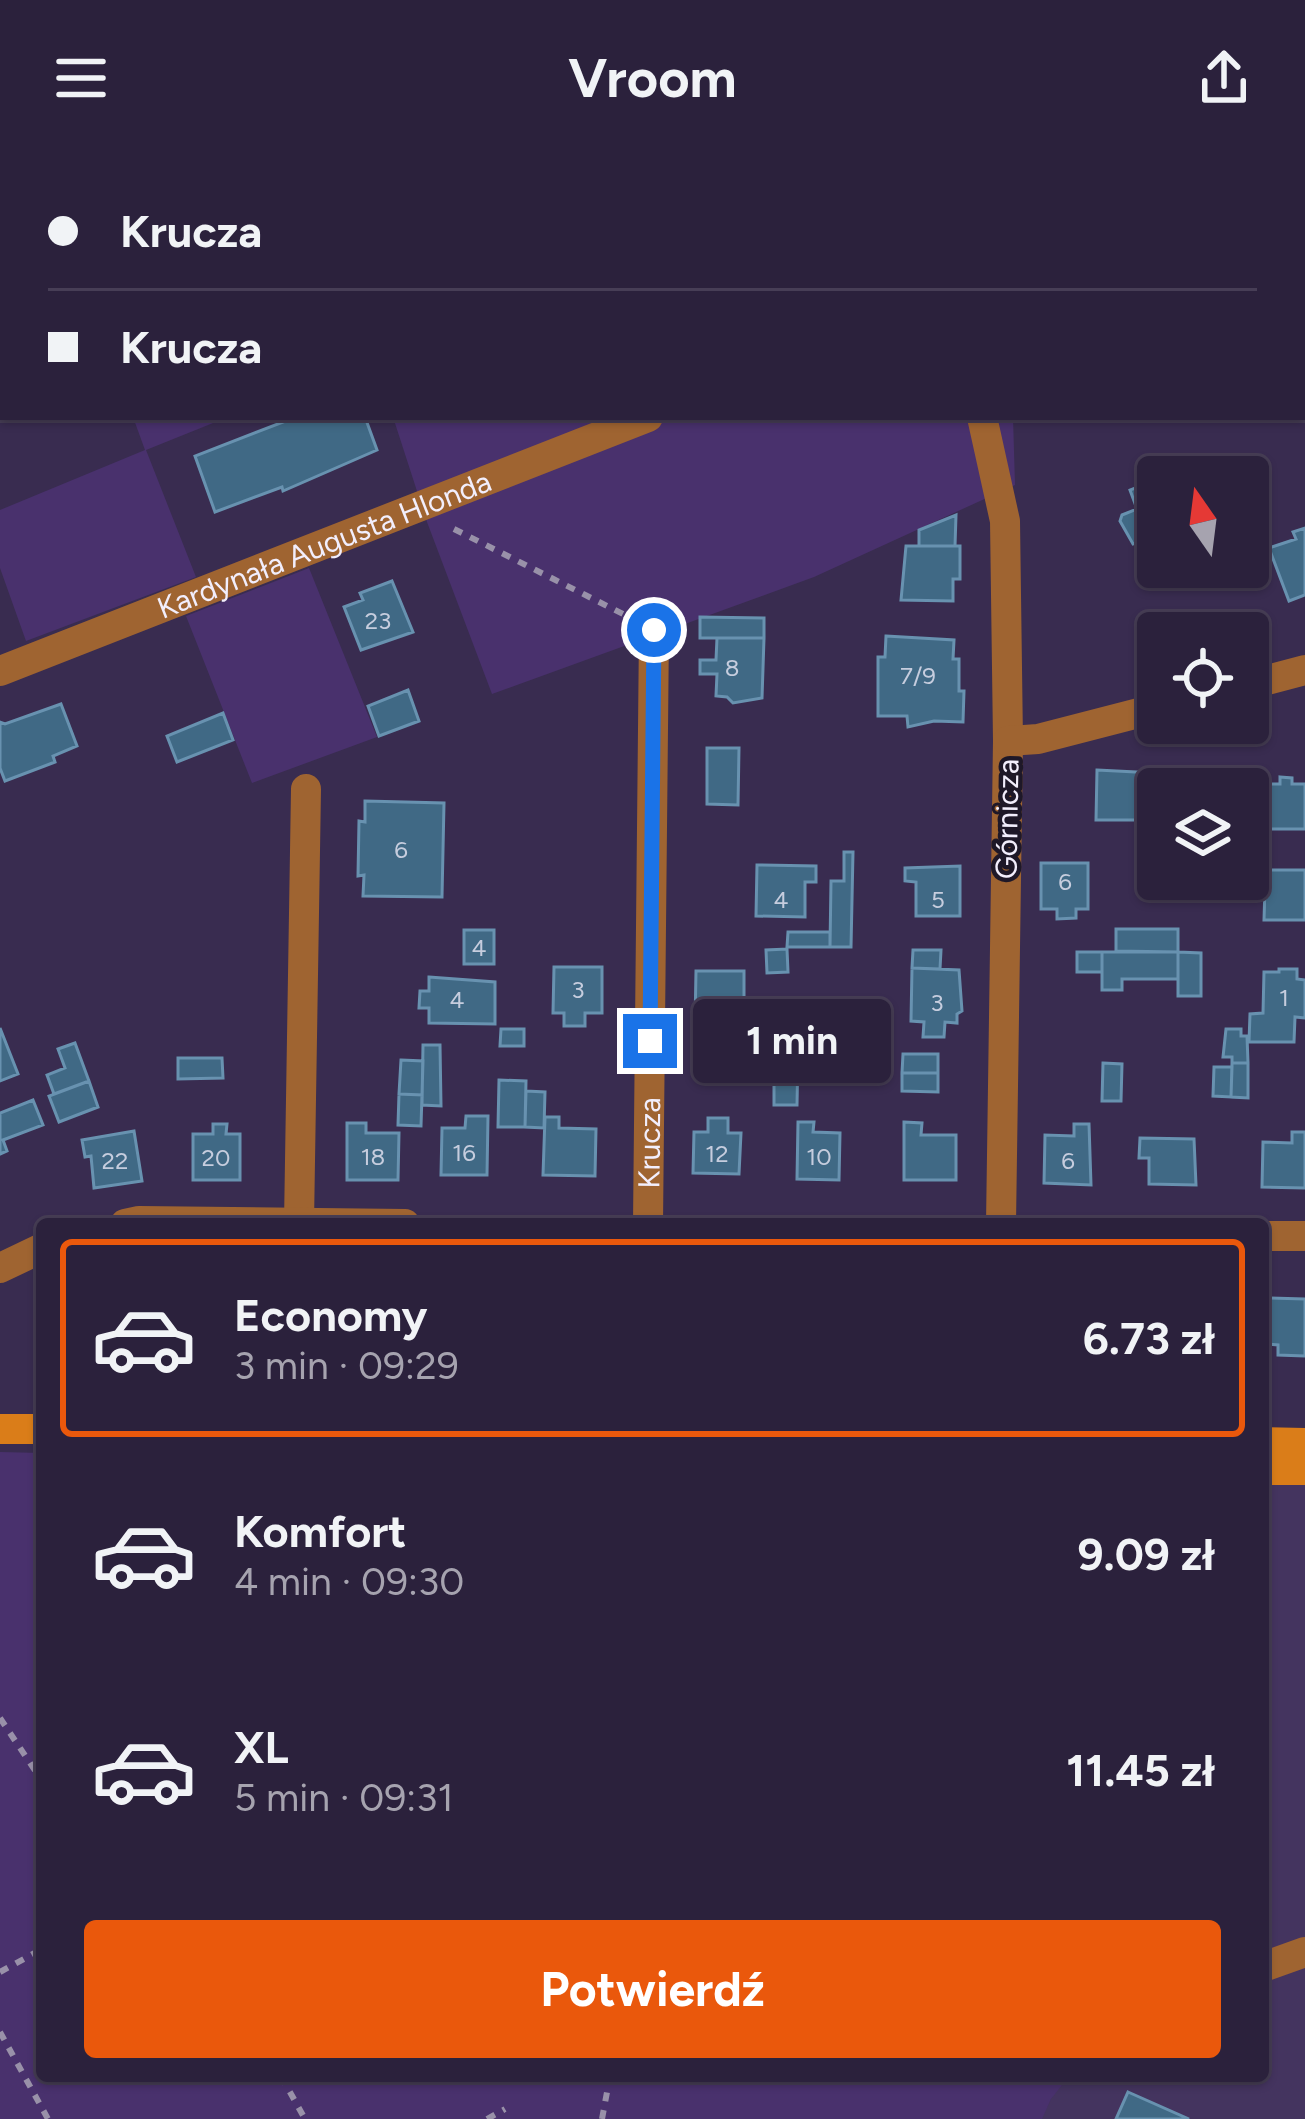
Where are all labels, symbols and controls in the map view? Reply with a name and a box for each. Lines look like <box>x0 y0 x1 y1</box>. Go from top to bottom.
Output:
icon: menu <box>48 45 114 111</box>
icon: share <box>1191 45 1257 111</box>
text: Vroom <box>568 46 737 111</box>
text: Krucza <box>120 204 262 258</box>
text: Krucza <box>120 320 262 374</box>
north arrow <box>1137 456 1269 588</box>
map controls <box>1137 456 1269 900</box>
street label: Kardynała Augusta Hlonda <box>152 462 496 626</box>
route start <box>627 603 681 657</box>
house number: 23 <box>365 606 391 635</box>
button: locate <box>1137 612 1269 744</box>
house number: 8 <box>725 653 739 682</box>
house number: 7/9 <box>900 661 936 690</box>
street label: Górnicza <box>987 759 1027 879</box>
button: layers <box>1137 768 1269 900</box>
house number: 6 <box>394 835 408 864</box>
house number: 6 <box>1058 867 1072 896</box>
house number: 4 <box>774 885 789 914</box>
house number: 5 <box>931 885 945 914</box>
house number: 4 <box>472 933 487 962</box>
house number: 3 <box>571 975 585 1004</box>
house number: 1 <box>1279 983 1289 1012</box>
house number: 4 <box>450 985 465 1014</box>
house number: 3 <box>930 988 944 1017</box>
callout: 1 min <box>692 999 890 1083</box>
route end <box>623 1014 677 1068</box>
text: 1 min <box>746 1017 838 1064</box>
street label: Krucza <box>630 1097 668 1189</box>
house number: 16 <box>452 1138 476 1167</box>
house number: 12 <box>705 1139 729 1168</box>
house number: 18 <box>361 1142 385 1171</box>
house number: 10 <box>806 1142 832 1171</box>
house number: 20 <box>202 1143 230 1172</box>
house number: 22 <box>102 1146 128 1175</box>
house number: 6 <box>1061 1146 1075 1175</box>
icon: car <box>90 1284 198 1392</box>
text: Economy <box>234 1288 427 1342</box>
text: 6.73 zł <box>1083 1311 1215 1365</box>
text: 3 min · 09:29 <box>234 1342 459 1389</box>
icon: car <box>90 1500 198 1608</box>
text: Komfort <box>234 1504 406 1558</box>
text: 9.09 zł <box>1077 1527 1215 1581</box>
text: 4 min · 09:30 <box>234 1558 464 1605</box>
icon: car <box>90 1716 198 1824</box>
text: XL <box>234 1720 289 1774</box>
text: 11.45 zł <box>1066 1743 1215 1797</box>
text: 5 min · 09:31 <box>234 1774 454 1821</box>
button: Potwierdź <box>84 1920 1221 2058</box>

